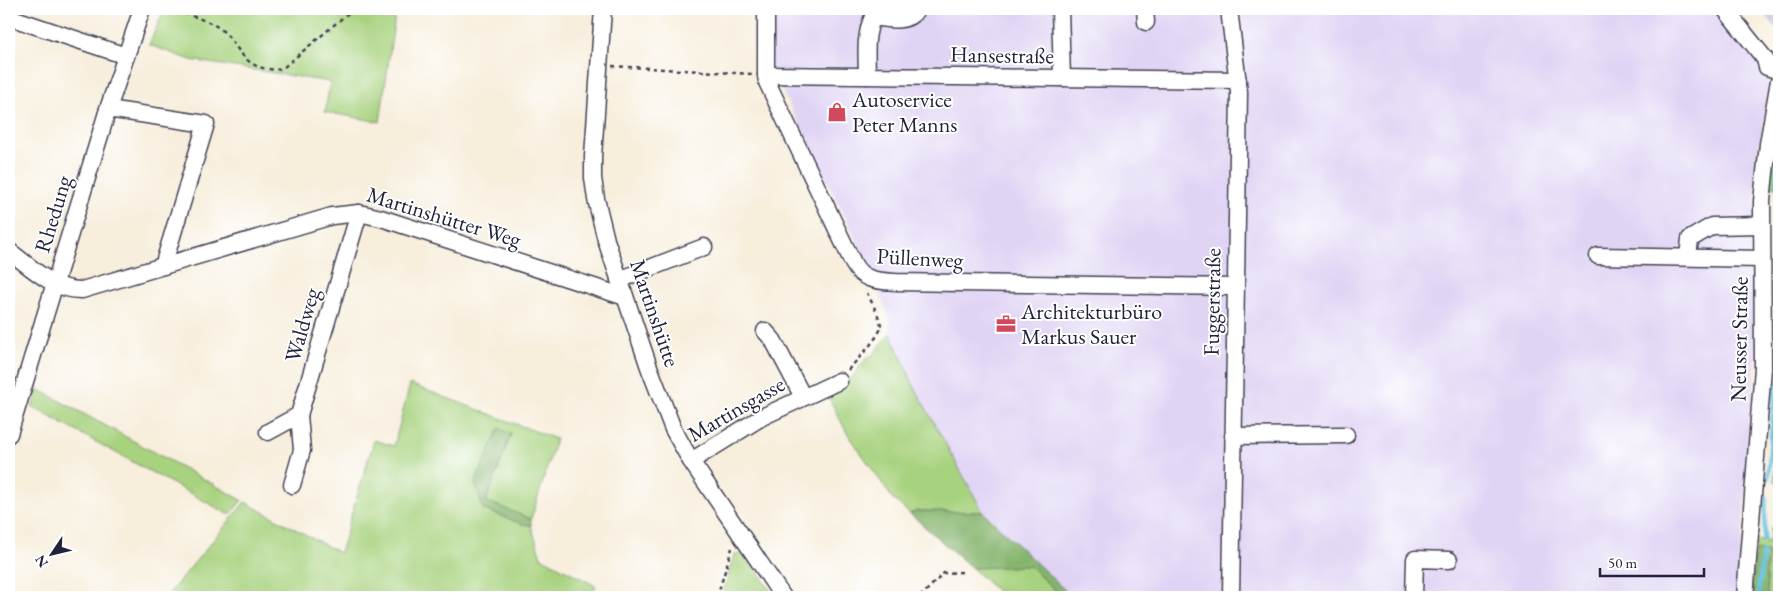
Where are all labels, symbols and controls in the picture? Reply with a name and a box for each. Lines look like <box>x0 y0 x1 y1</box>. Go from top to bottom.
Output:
street label: Hansestraße <box>950 40 1055 70</box>
place label: Autoservice Peter Manns <box>851 85 957 139</box>
shop icon: Autoservice Peter Manns <box>826 101 848 123</box>
street label: Rhedung <box>28 171 79 256</box>
street label: Martinshütter Weg <box>363 180 525 254</box>
street label: Püllenweg <box>876 241 964 275</box>
street label: Fuggerstraße <box>1197 247 1227 356</box>
street label: Martinshütte <box>623 255 687 371</box>
street label: Neusser Straße <box>1723 276 1755 402</box>
street label: Waldweg <box>278 284 327 365</box>
place label: Architekturbüro Markus Sauer <box>1020 297 1162 351</box>
office icon: Architekturbüro Markus Sauer <box>995 313 1017 335</box>
street label: Martinsgasse <box>682 369 790 448</box>
north arrow <box>28 528 78 578</box>
scale bar <box>1600 546 1704 578</box>
text: N <box>30 551 52 571</box>
text: 50 m <box>1608 553 1637 572</box>

